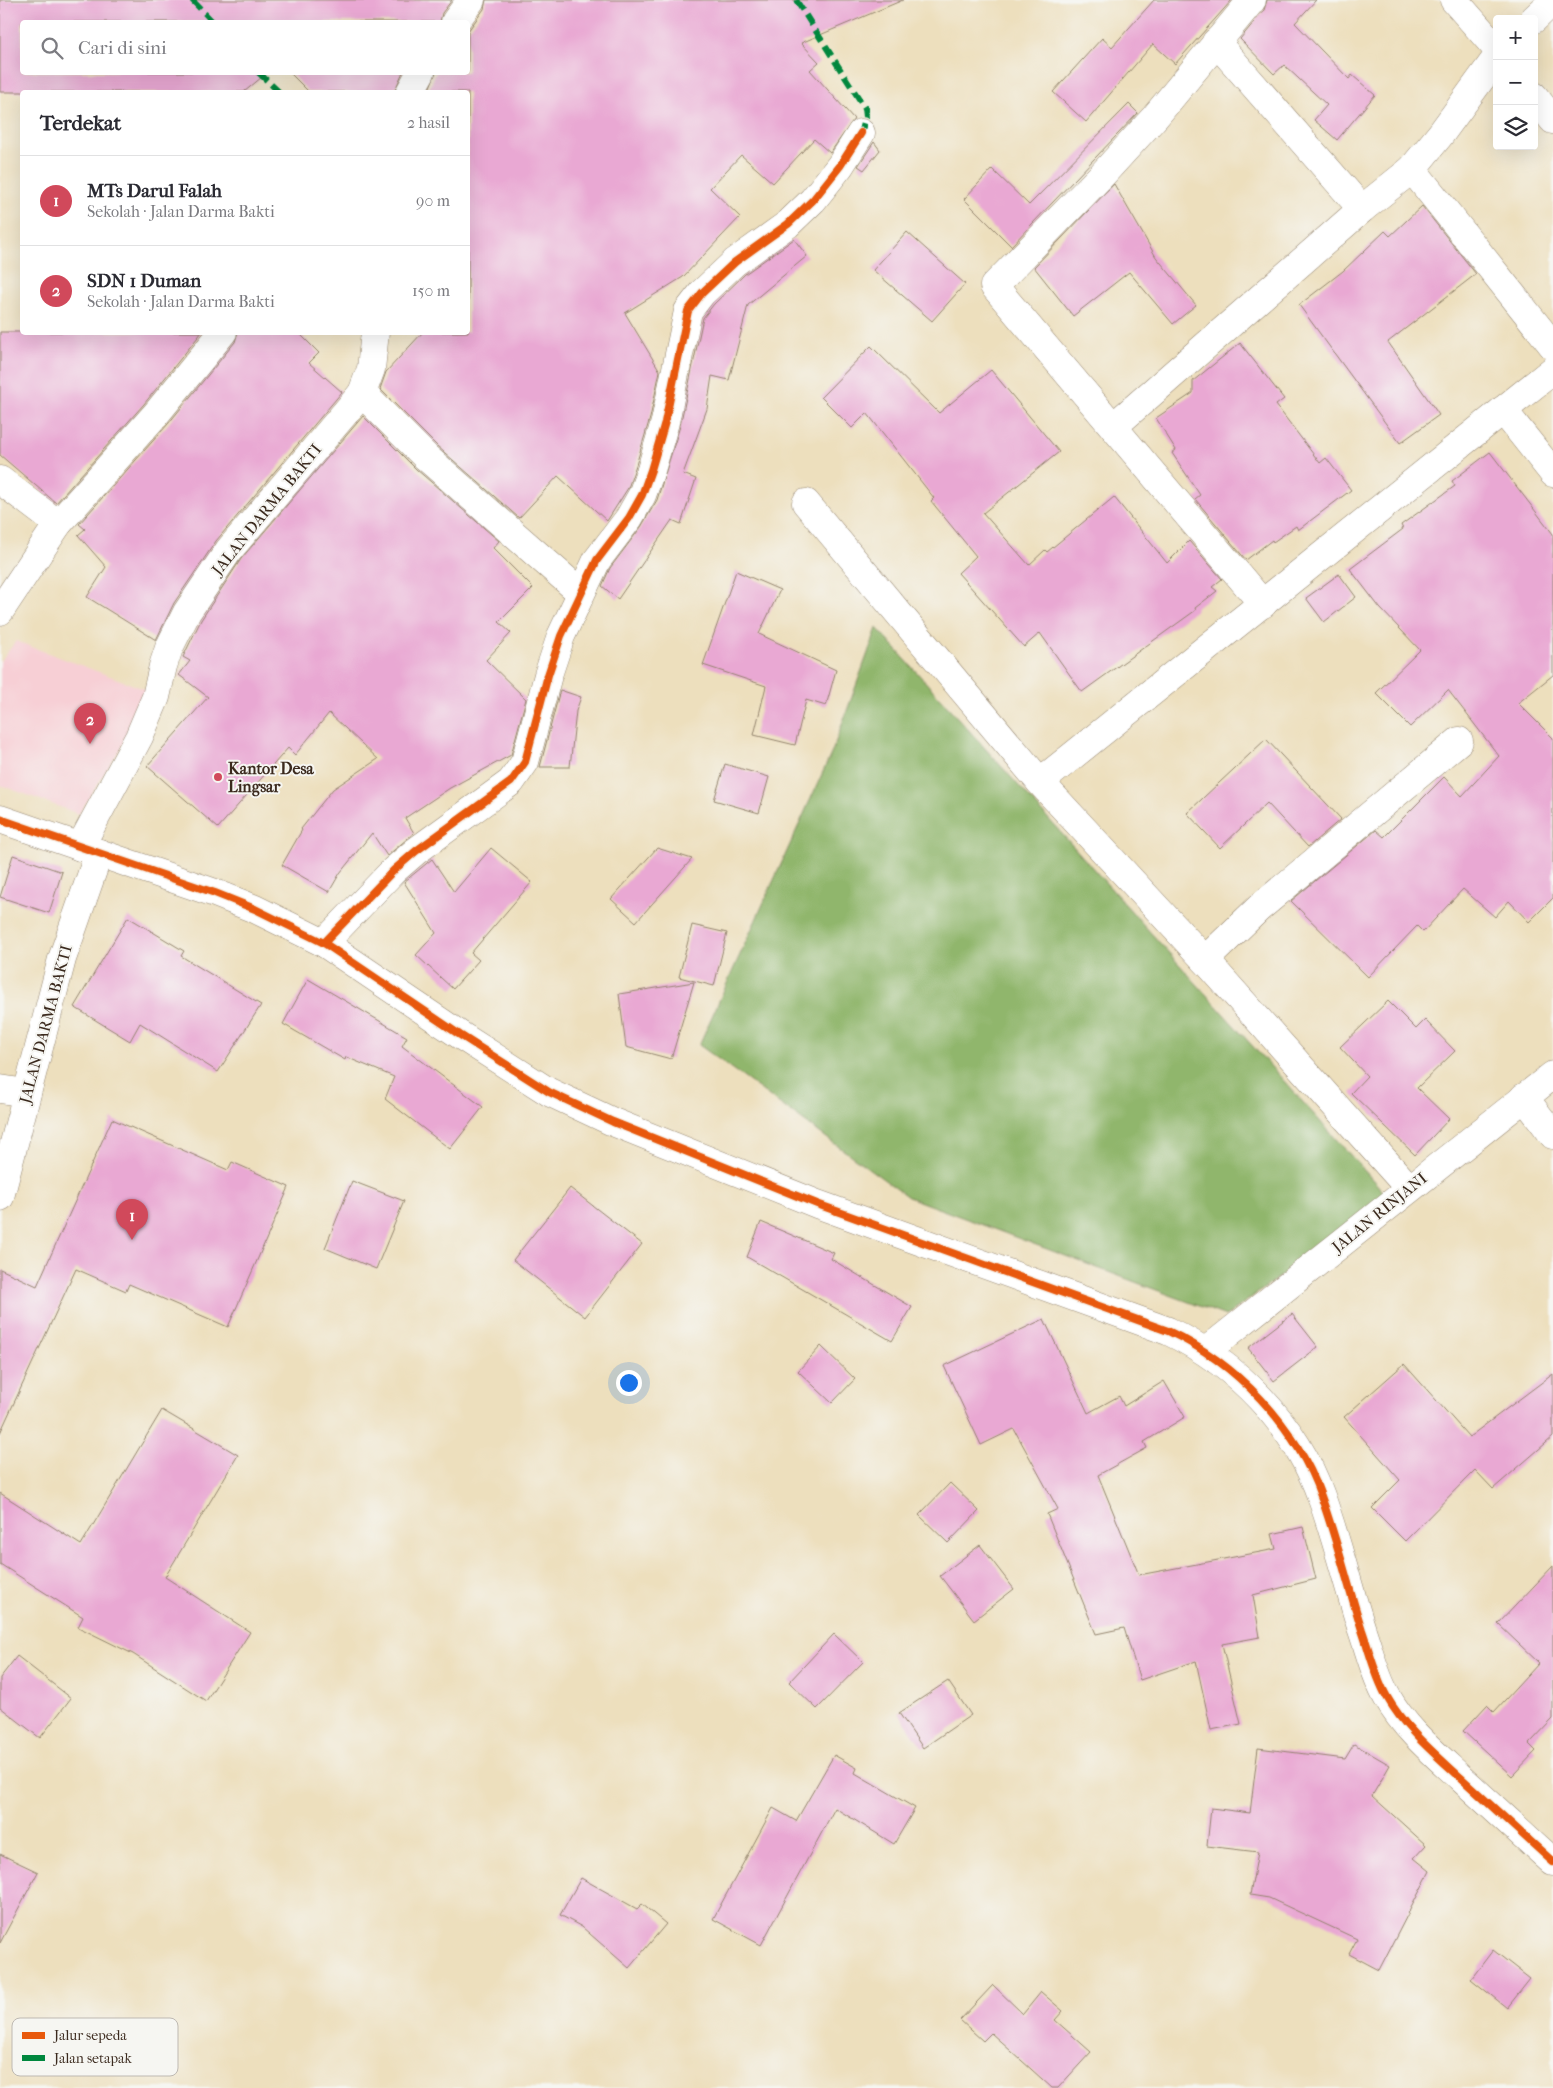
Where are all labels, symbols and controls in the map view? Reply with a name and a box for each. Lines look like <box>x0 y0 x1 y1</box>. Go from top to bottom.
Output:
map controls <box>1493 15 1538 150</box>
button: + <box>1493 15 1538 60</box>
search box <box>20 20 470 75</box>
icon: search <box>38 34 66 62</box>
text: Cari di sini <box>78 37 167 59</box>
button: − <box>1493 60 1538 105</box>
button: layers <box>1493 105 1538 150</box>
text: Terdekat <box>40 111 121 135</box>
text: 2 hasil <box>407 113 450 132</box>
text: MTs Darul Falah <box>87 180 222 202</box>
text: 1 <box>53 191 59 210</box>
text: 90 m <box>416 191 450 210</box>
text: Sekolah · Jalan Darma Bakti <box>87 202 275 221</box>
text: SDN 1 Duman <box>87 270 201 292</box>
text: 2 <box>52 281 60 300</box>
text: 150 m <box>412 281 450 300</box>
text: Sekolah · Jalan Darma Bakti <box>87 292 275 311</box>
street label: JALAN DARMA BAKTI <box>206 440 325 580</box>
pin: 2 <box>74 703 106 744</box>
place label: Kantor Desa Lingsar <box>228 759 314 797</box>
marker: Kantor Desa Lingsar <box>212 771 224 783</box>
street label: JALAN DARMA BAKTI <box>15 943 76 1107</box>
street label: JALAN RINJANI <box>1326 1168 1431 1258</box>
pin: 1 <box>116 1199 148 1240</box>
your location <box>616 1370 642 1396</box>
legend <box>12 2018 178 2076</box>
text: Jalur sepeda <box>53 2027 127 2044</box>
text: Jalan setapak <box>53 2050 133 2067</box>

